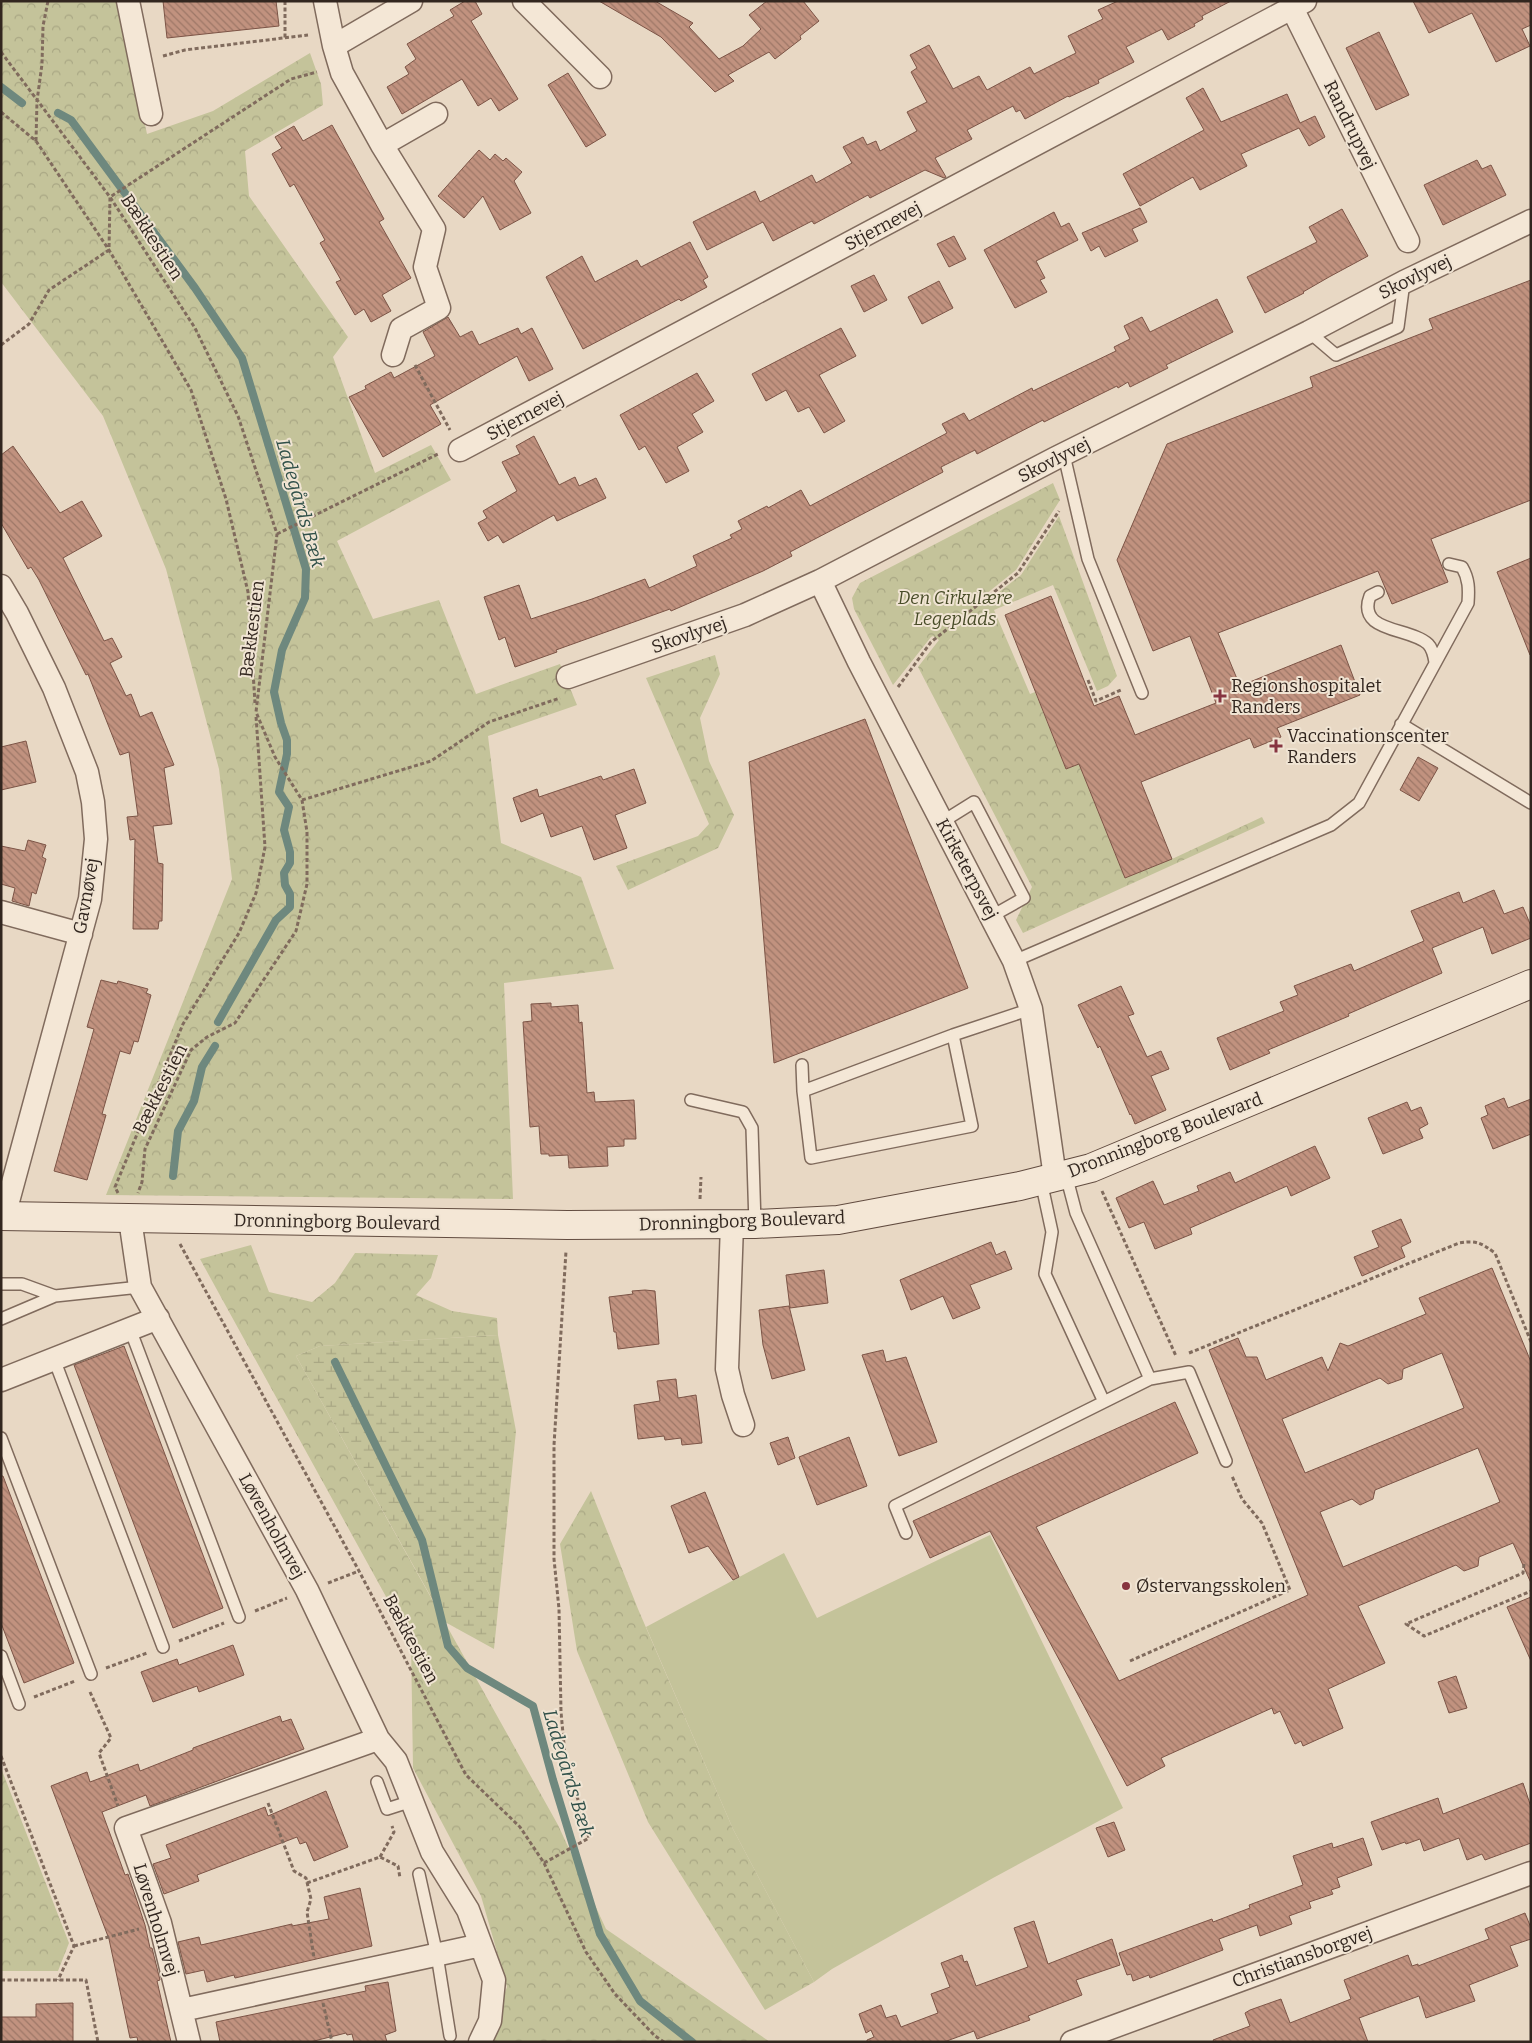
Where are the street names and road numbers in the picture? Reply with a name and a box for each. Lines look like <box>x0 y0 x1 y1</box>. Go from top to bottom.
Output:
street label: Randrupvej <box>1319 77 1381 173</box>
street label: Bækkestien <box>116 190 188 285</box>
street label: Stjernevej <box>841 197 925 255</box>
street label: Skovlyvej <box>1375 250 1455 304</box>
street label: Stjernevej <box>483 387 567 445</box>
street label: Skovlyvej <box>1014 432 1094 488</box>
street label: Bækkestien <box>235 578 269 679</box>
street label: Skovlyvej <box>649 612 729 658</box>
street label: Kirketerpsvej <box>931 815 1003 923</box>
street label: Gavnøvej <box>68 856 104 936</box>
street label: Bækkestien <box>128 1040 192 1138</box>
street label: Dronningborg Boulevard <box>1065 1088 1266 1182</box>
street label: Dronningborg Boulevard <box>638 1206 846 1236</box>
street label: Dronningborg Boulevard <box>233 1209 441 1235</box>
street label: Løvenholmvej <box>234 1469 310 1583</box>
street label: Bækkestien <box>378 1591 444 1688</box>
street label: Løvenholmvej <box>128 1861 184 1979</box>
street label: Christiansborgvej <box>1229 1921 1375 1993</box>

